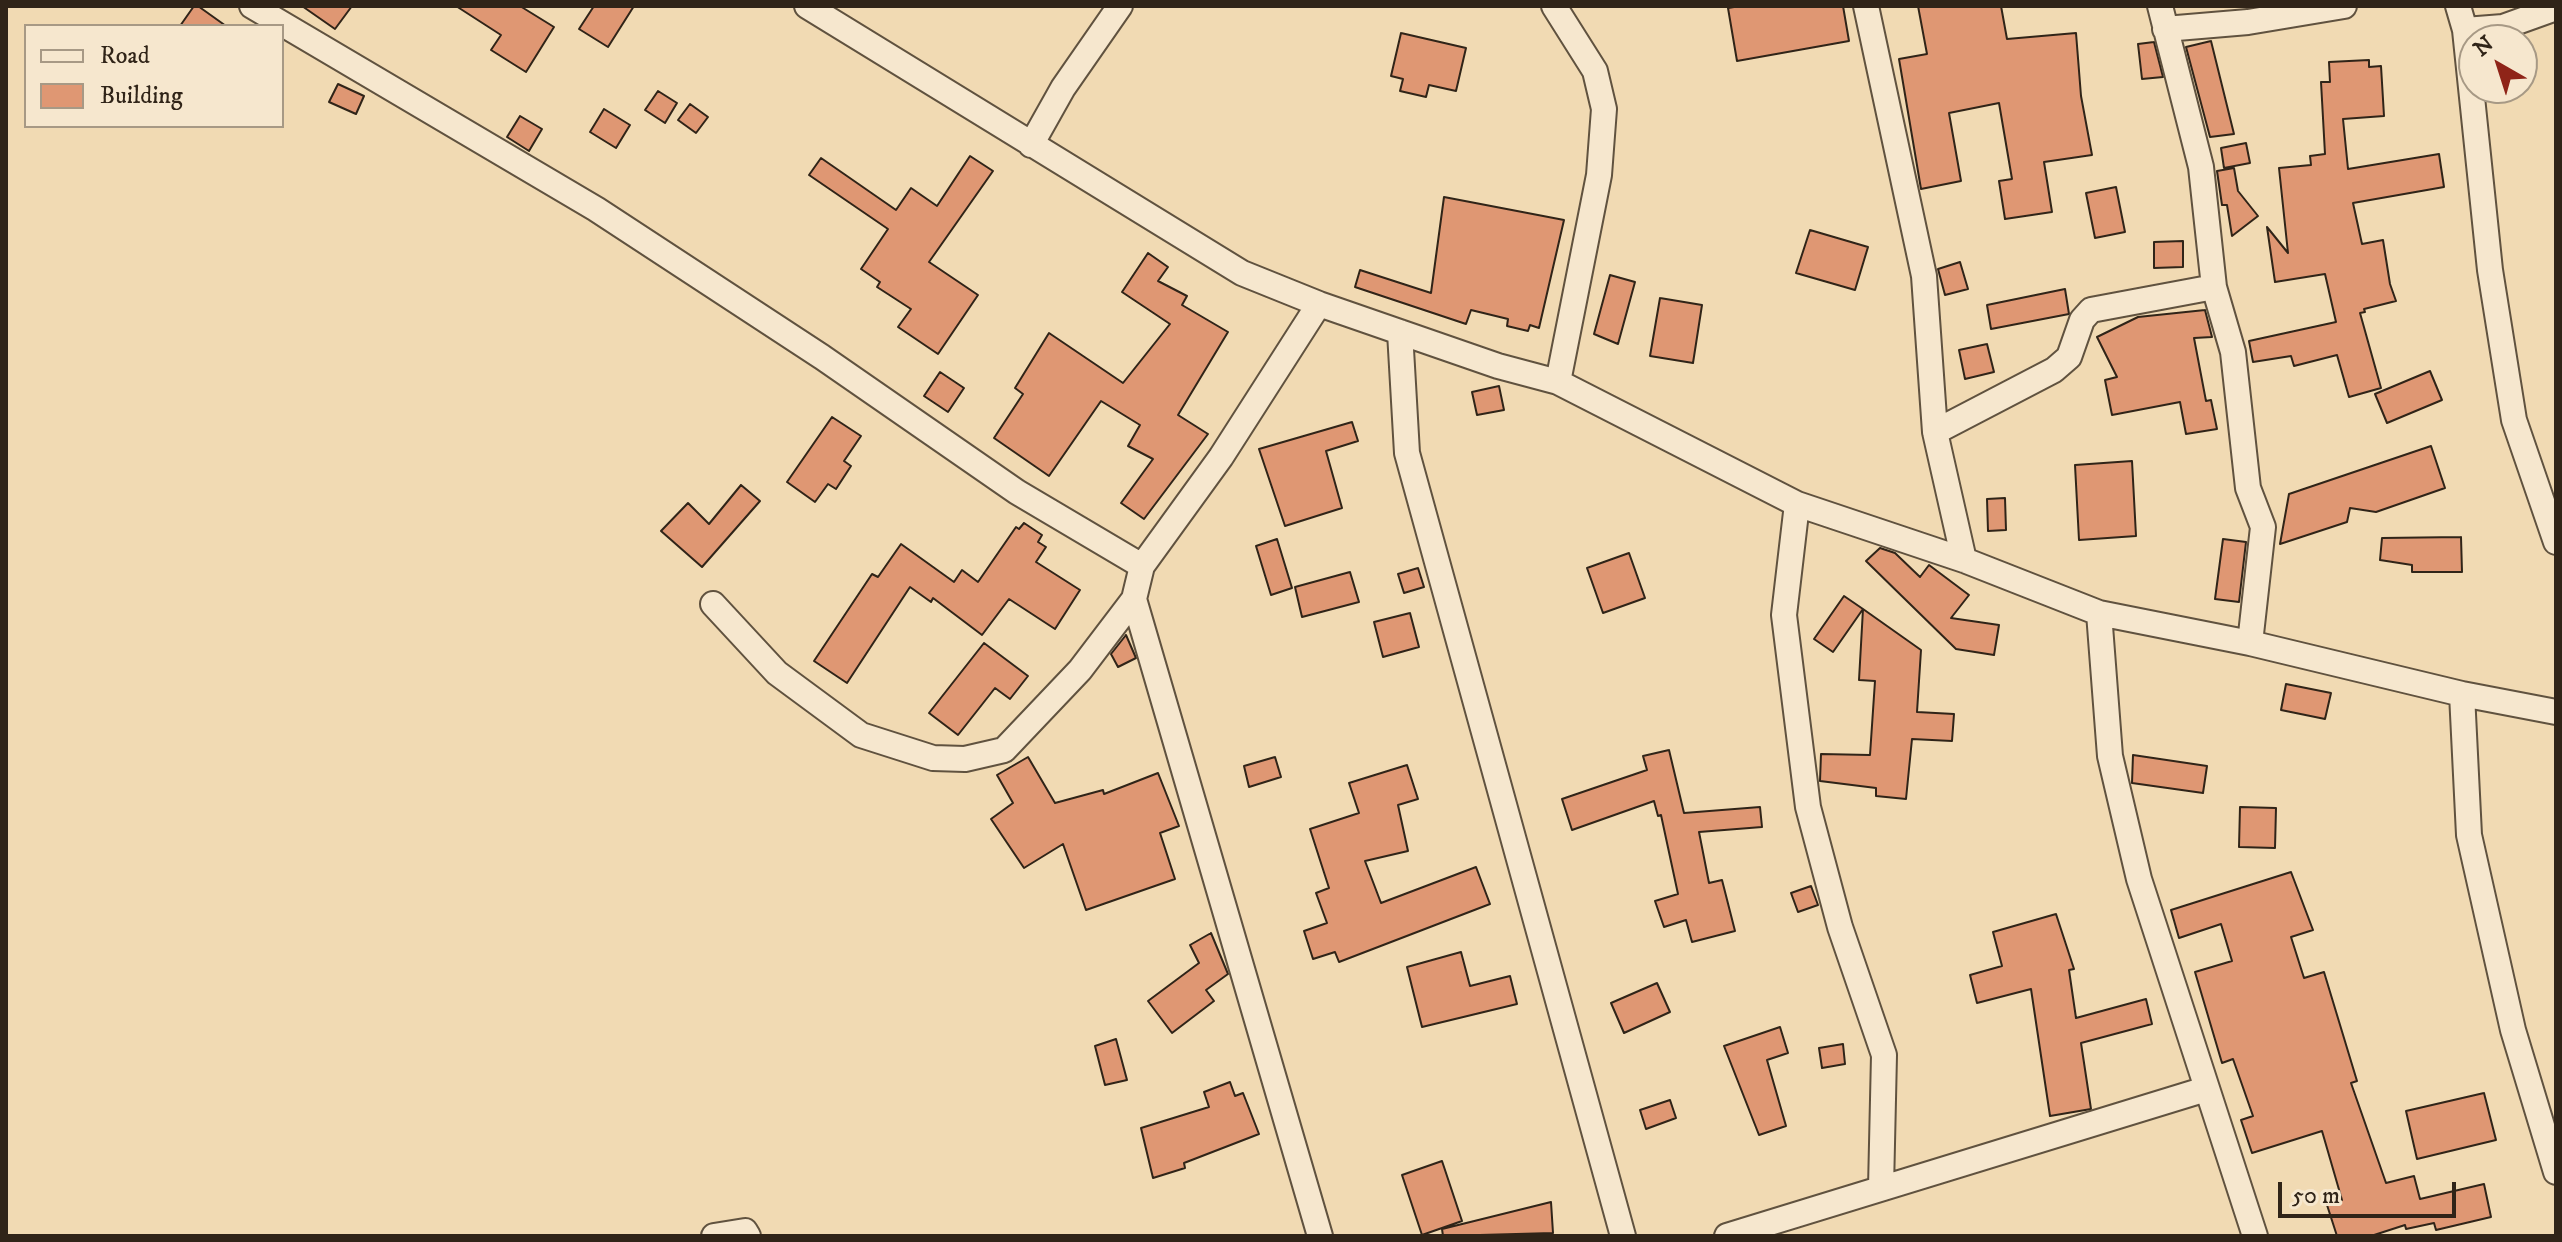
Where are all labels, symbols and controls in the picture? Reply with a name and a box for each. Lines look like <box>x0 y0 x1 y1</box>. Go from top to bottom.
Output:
legend <box>24 24 284 128</box>
north arrow <box>2458 24 2538 104</box>
text: N <box>2468 30 2499 63</box>
text: Road <box>100 41 150 71</box>
text: Building <box>100 81 183 111</box>
scale bar <box>2282 1166 2460 1216</box>
text: 50 m <box>2292 1181 2340 1211</box>

